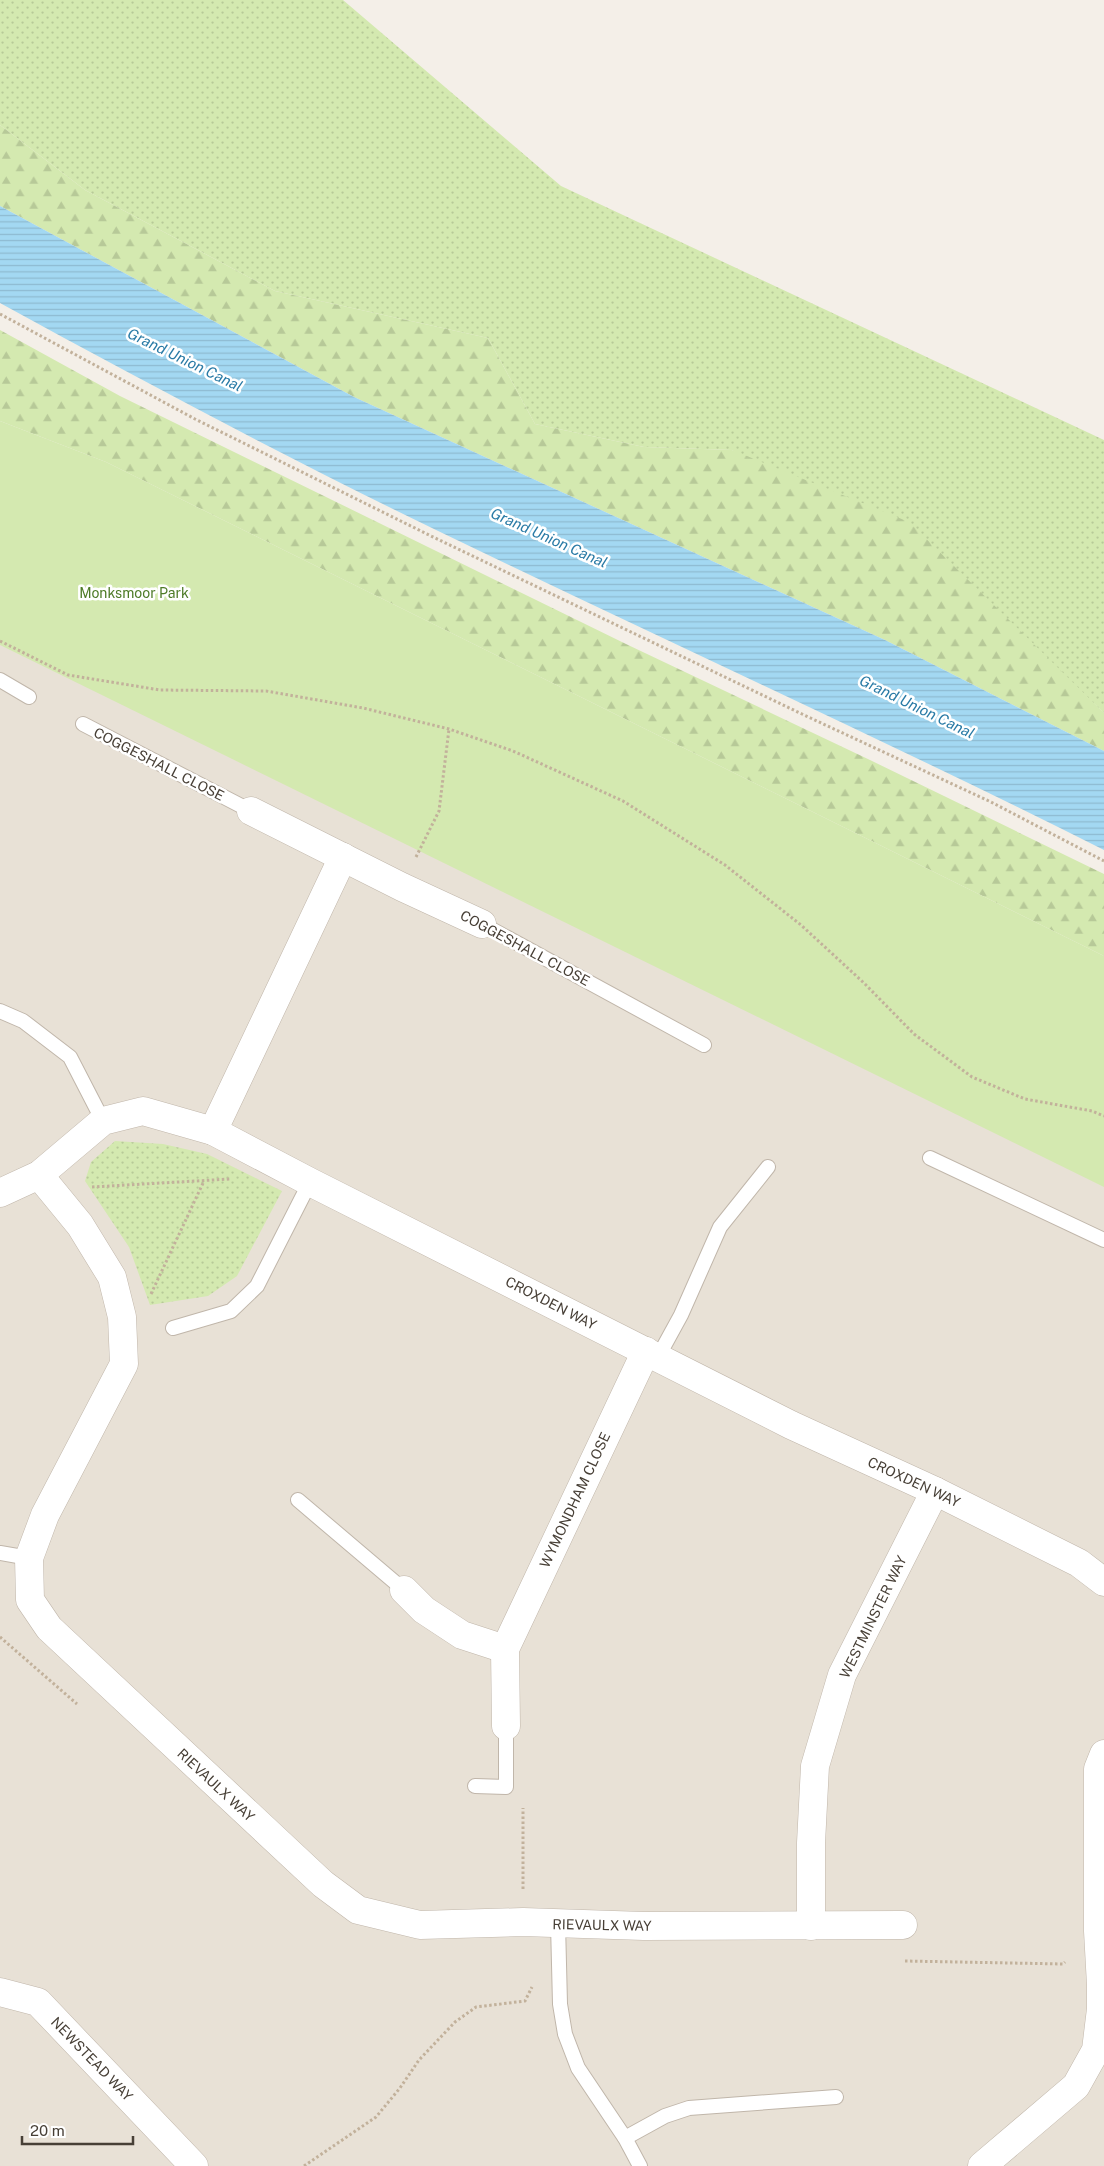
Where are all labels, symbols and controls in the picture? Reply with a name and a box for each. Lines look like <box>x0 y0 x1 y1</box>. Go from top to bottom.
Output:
water label: Grand Union Canal <box>125 324 245 395</box>
water label: Grand Union Canal <box>488 504 610 571</box>
park label: Monksmoor Park <box>79 585 189 601</box>
water label: Grand Union Canal <box>857 671 977 742</box>
street label: COGGESHALL CLOSE <box>91 724 227 804</box>
street label: COGGESHALL CLOSE <box>457 907 593 989</box>
street label: CROXDEN WAY <box>503 1273 600 1333</box>
street label: WYMONDHAM CLOSE <box>537 1430 613 1570</box>
street label: CROXDEN WAY <box>865 1454 963 1511</box>
street label: WESTMINSTER WAY <box>836 1553 910 1681</box>
street label: RIEVAULX WAY <box>174 1745 258 1825</box>
street label: RIEVAULX WAY <box>552 1916 652 1934</box>
street label: NEWSTEAD WAY <box>48 2014 136 2105</box>
scale bar <box>22 2114 134 2146</box>
text: 20 m <box>30 2122 65 2139</box>

